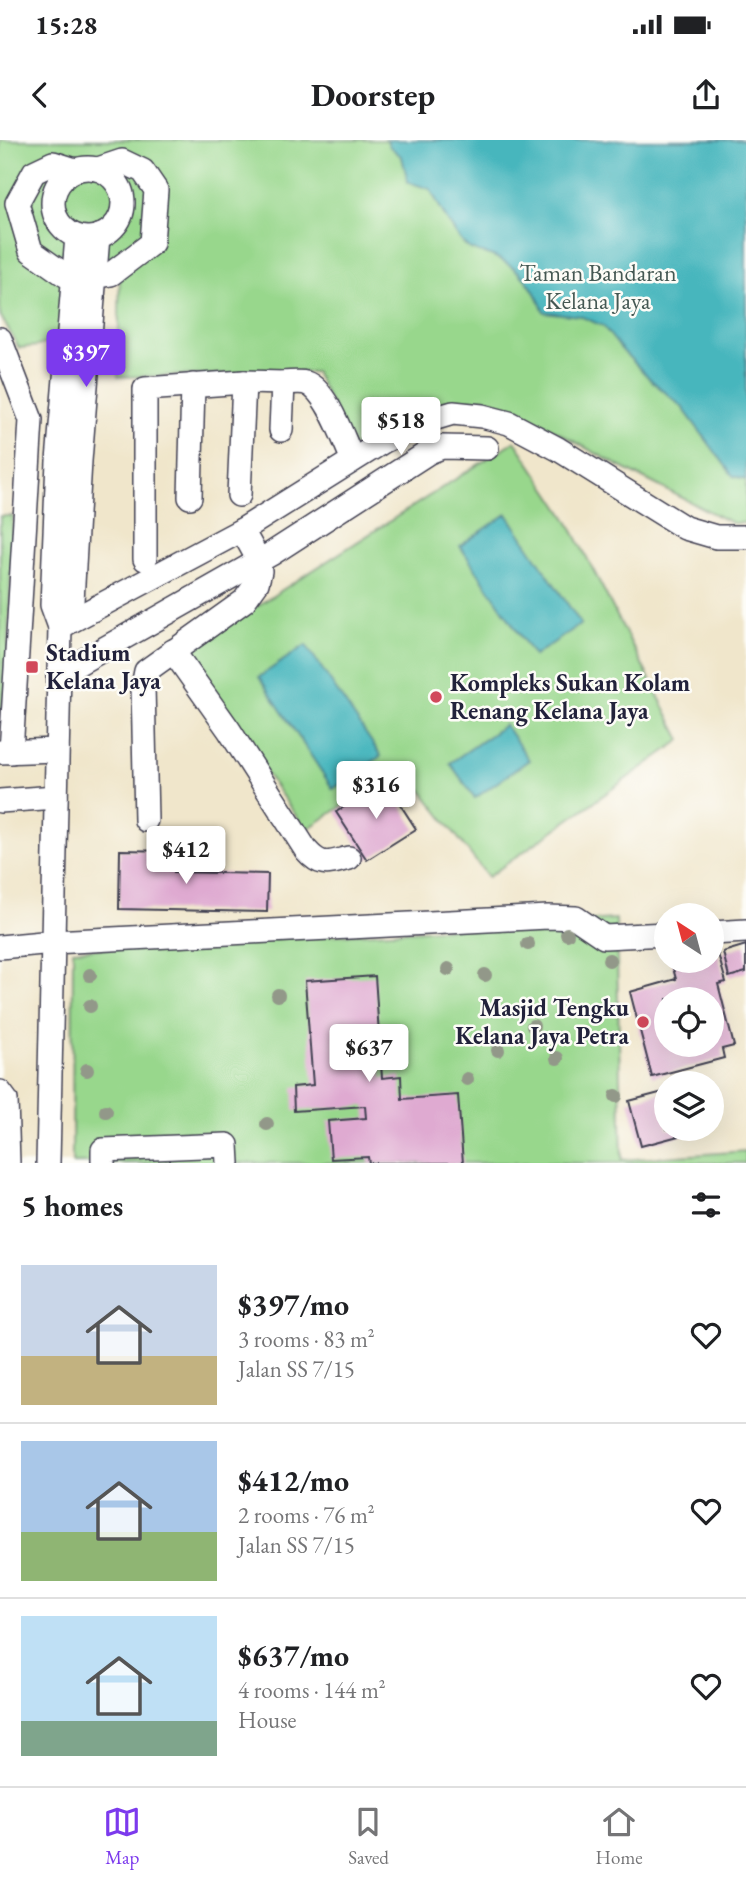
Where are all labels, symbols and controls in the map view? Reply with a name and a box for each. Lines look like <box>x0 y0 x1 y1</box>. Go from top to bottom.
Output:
text: 15:28 <box>35 8 97 42</box>
text: Doorstep <box>311 74 435 116</box>
icon: back <box>21 76 59 114</box>
icon: share <box>687 76 725 114</box>
park label: Taman Bandaran Kelana Jaya <box>519 257 677 316</box>
pin: $397 <box>45 330 127 389</box>
text: $397 <box>62 337 110 367</box>
pin: $518 <box>360 398 442 457</box>
text: $518 <box>377 405 425 435</box>
place label: Stadium Kelana Jaya <box>46 637 161 697</box>
marker: Stadium Kelana Jaya <box>24 659 40 675</box>
place label: Kompleks Sukan Kolam Renang Kelana Jaya <box>450 667 690 727</box>
marker: Kompleks Sukan Kolam Renang Kelana Jaya <box>428 689 444 705</box>
pin: $316 <box>335 762 417 821</box>
text: $316 <box>352 769 400 799</box>
pin: $412 <box>145 826 227 886</box>
text: $412 <box>162 834 210 864</box>
north arrow <box>654 903 724 973</box>
map controls <box>654 903 724 1141</box>
button: locate <box>654 987 724 1057</box>
place label: Masjid Tengku Kelana Jaya Petra <box>455 992 630 1052</box>
marker: Masjid Tengku Kelana Jaya Petra <box>635 1014 651 1030</box>
pin: $637 <box>328 1024 410 1084</box>
text: $637 <box>345 1032 393 1062</box>
button: layers <box>654 1071 724 1141</box>
text: 5 homes <box>21 1186 123 1225</box>
icon: filters <box>687 1186 725 1224</box>
text: $397/mo <box>238 1285 349 1324</box>
icon: home <box>77 1293 161 1377</box>
icon: heart <box>687 1316 725 1354</box>
text: 3 rooms · 83 m² <box>238 1324 375 1354</box>
text: Jalan SS 7/15 <box>238 1354 355 1384</box>
text: $412/mo <box>238 1461 349 1500</box>
icon: home <box>77 1469 161 1553</box>
icon: heart <box>687 1492 725 1530</box>
text: 2 rooms · 76 m² <box>238 1500 375 1530</box>
text: Jalan SS 7/15 <box>238 1530 355 1560</box>
text: $637/mo <box>238 1636 349 1675</box>
icon: home <box>77 1644 161 1728</box>
icon: heart <box>687 1667 725 1705</box>
text: 4 rooms · 144 m² <box>238 1675 386 1705</box>
text: House <box>238 1705 297 1735</box>
tab: Map <box>103 1803 141 1870</box>
tab: Saved <box>348 1803 389 1870</box>
tab: Home <box>596 1803 643 1870</box>

